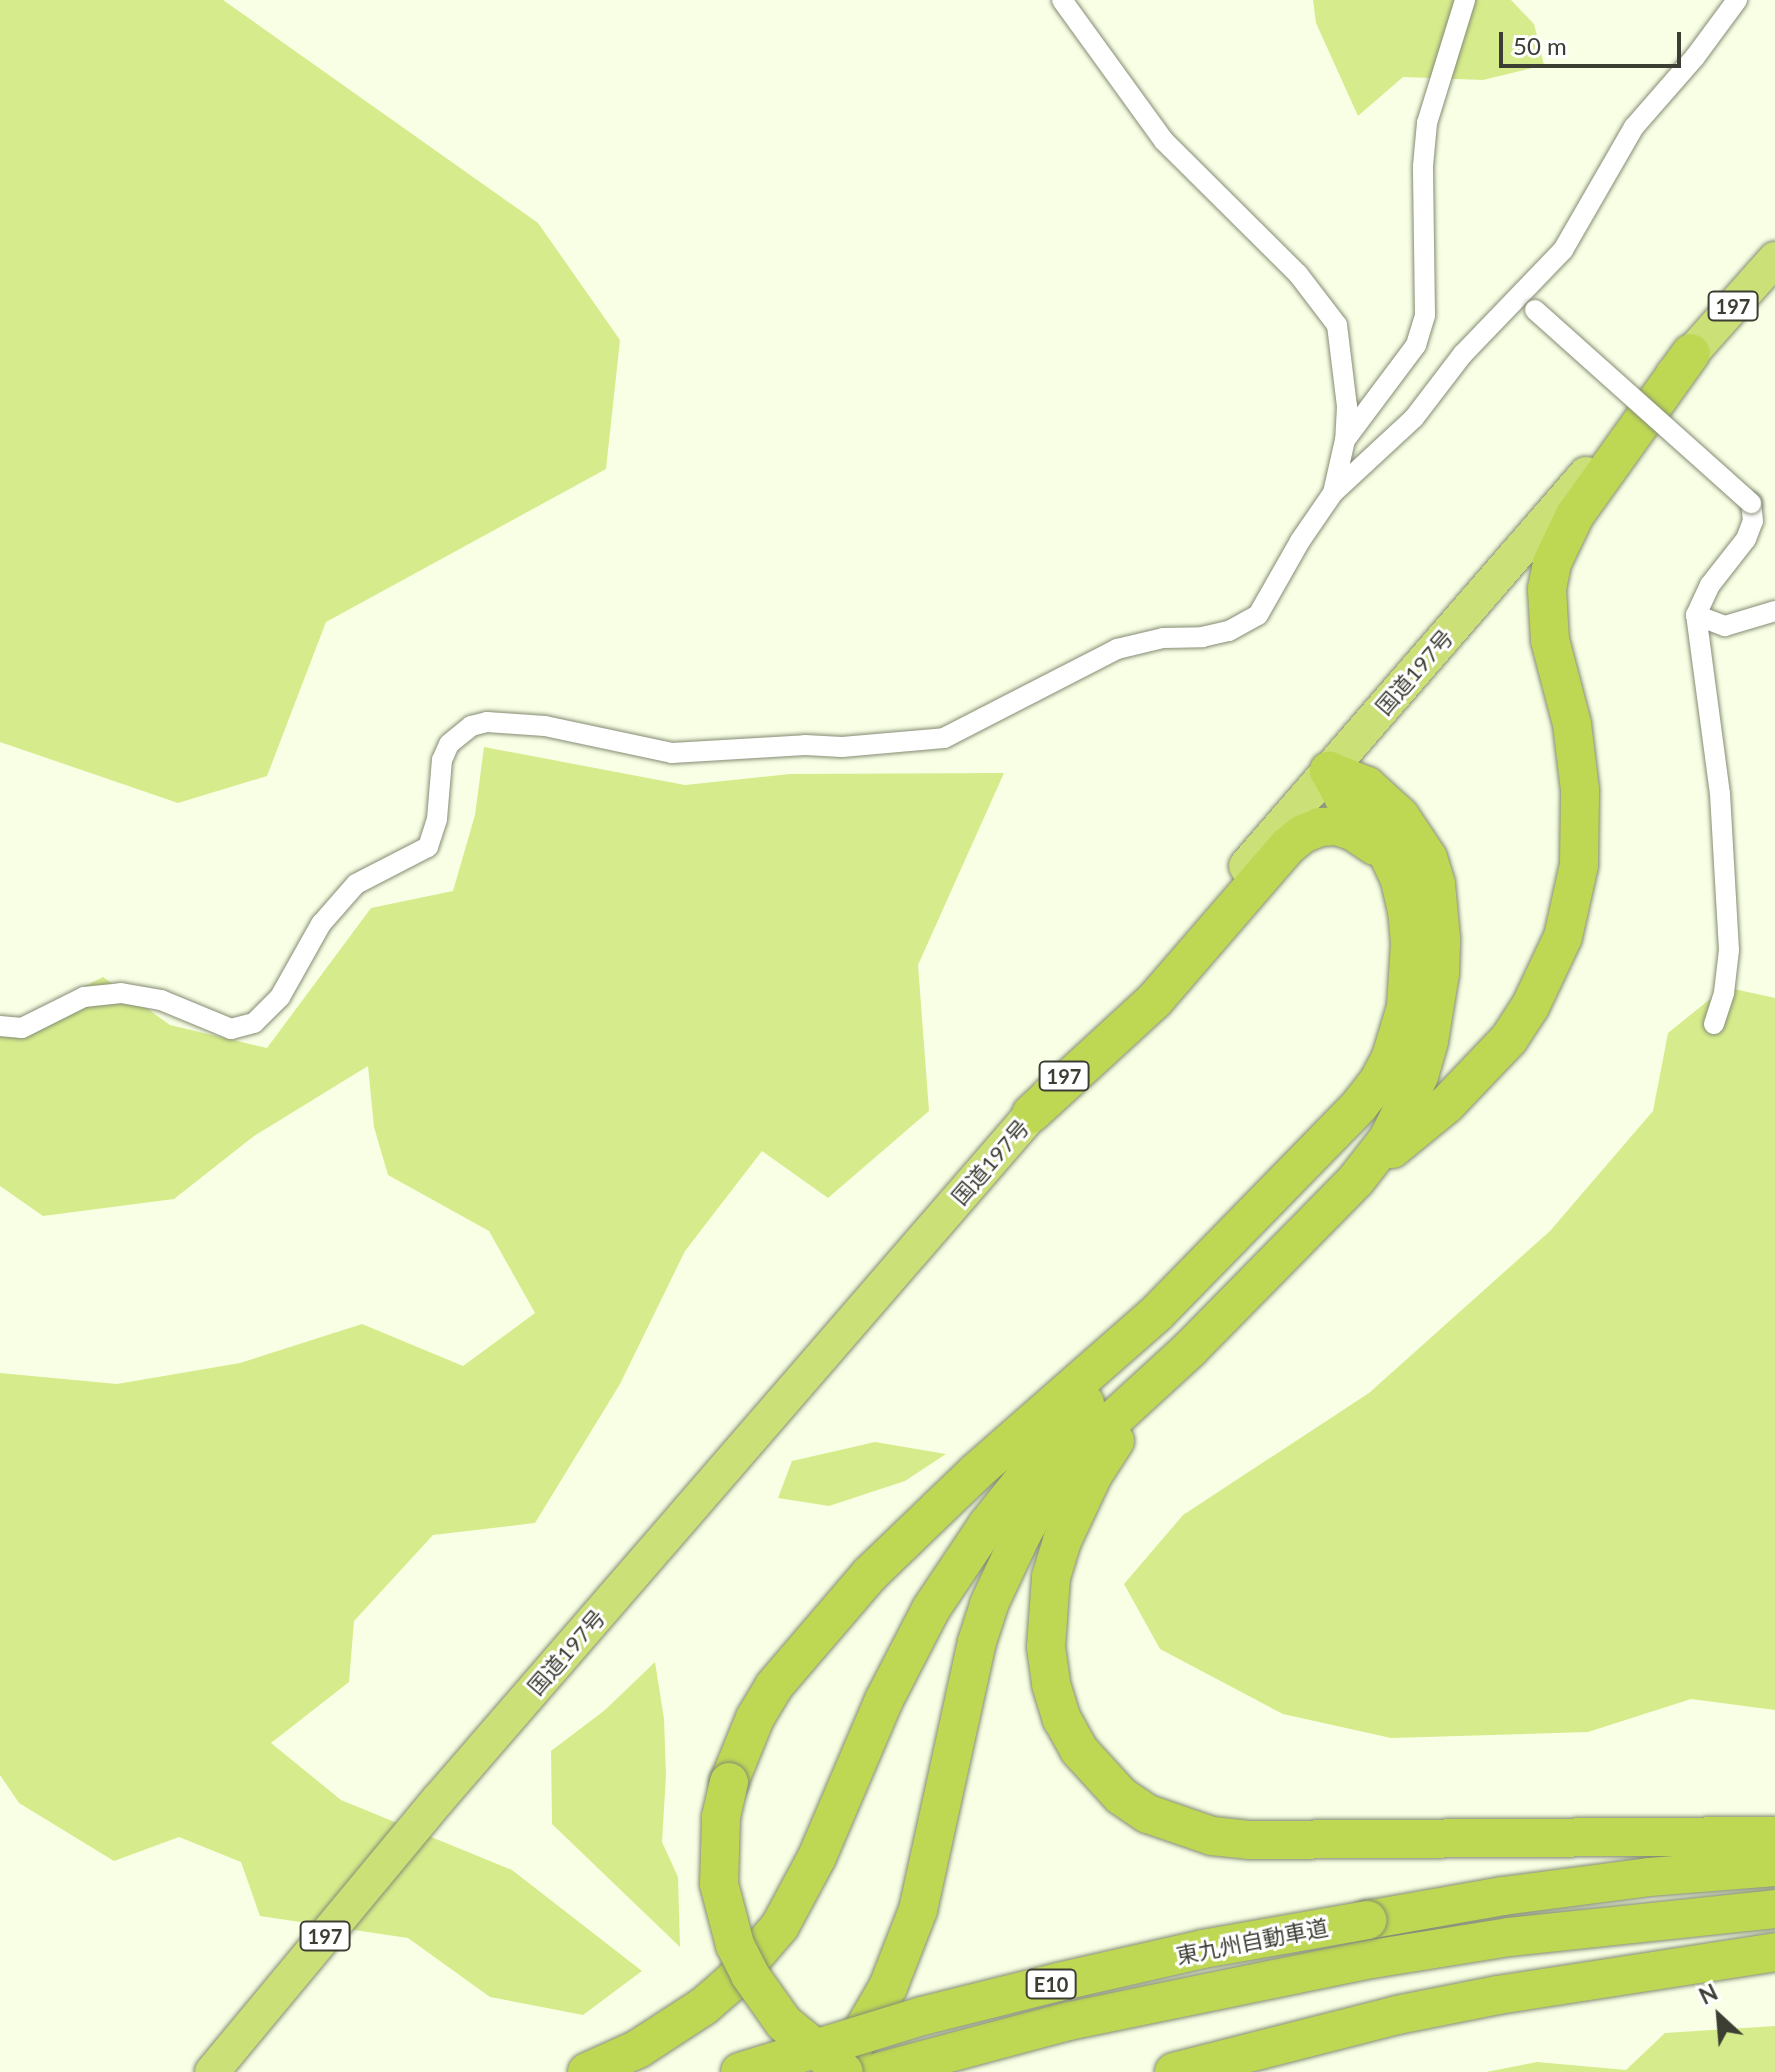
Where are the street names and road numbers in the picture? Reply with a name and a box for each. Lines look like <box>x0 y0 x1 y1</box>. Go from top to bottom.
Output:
road number: 197 <box>1707 290 1759 322</box>
street label: 国道197号 <box>1370 624 1458 720</box>
road number: 197 <box>1038 1060 1090 1092</box>
street label: 国道197号 <box>946 1114 1034 1210</box>
street label: 国道197号 <box>522 1604 610 1700</box>
street label: 東九州自動車道 <box>1174 1913 1330 1969</box>
road number: 197 <box>299 1920 351 1952</box>
road number: E10 <box>1025 1968 1077 2000</box>

